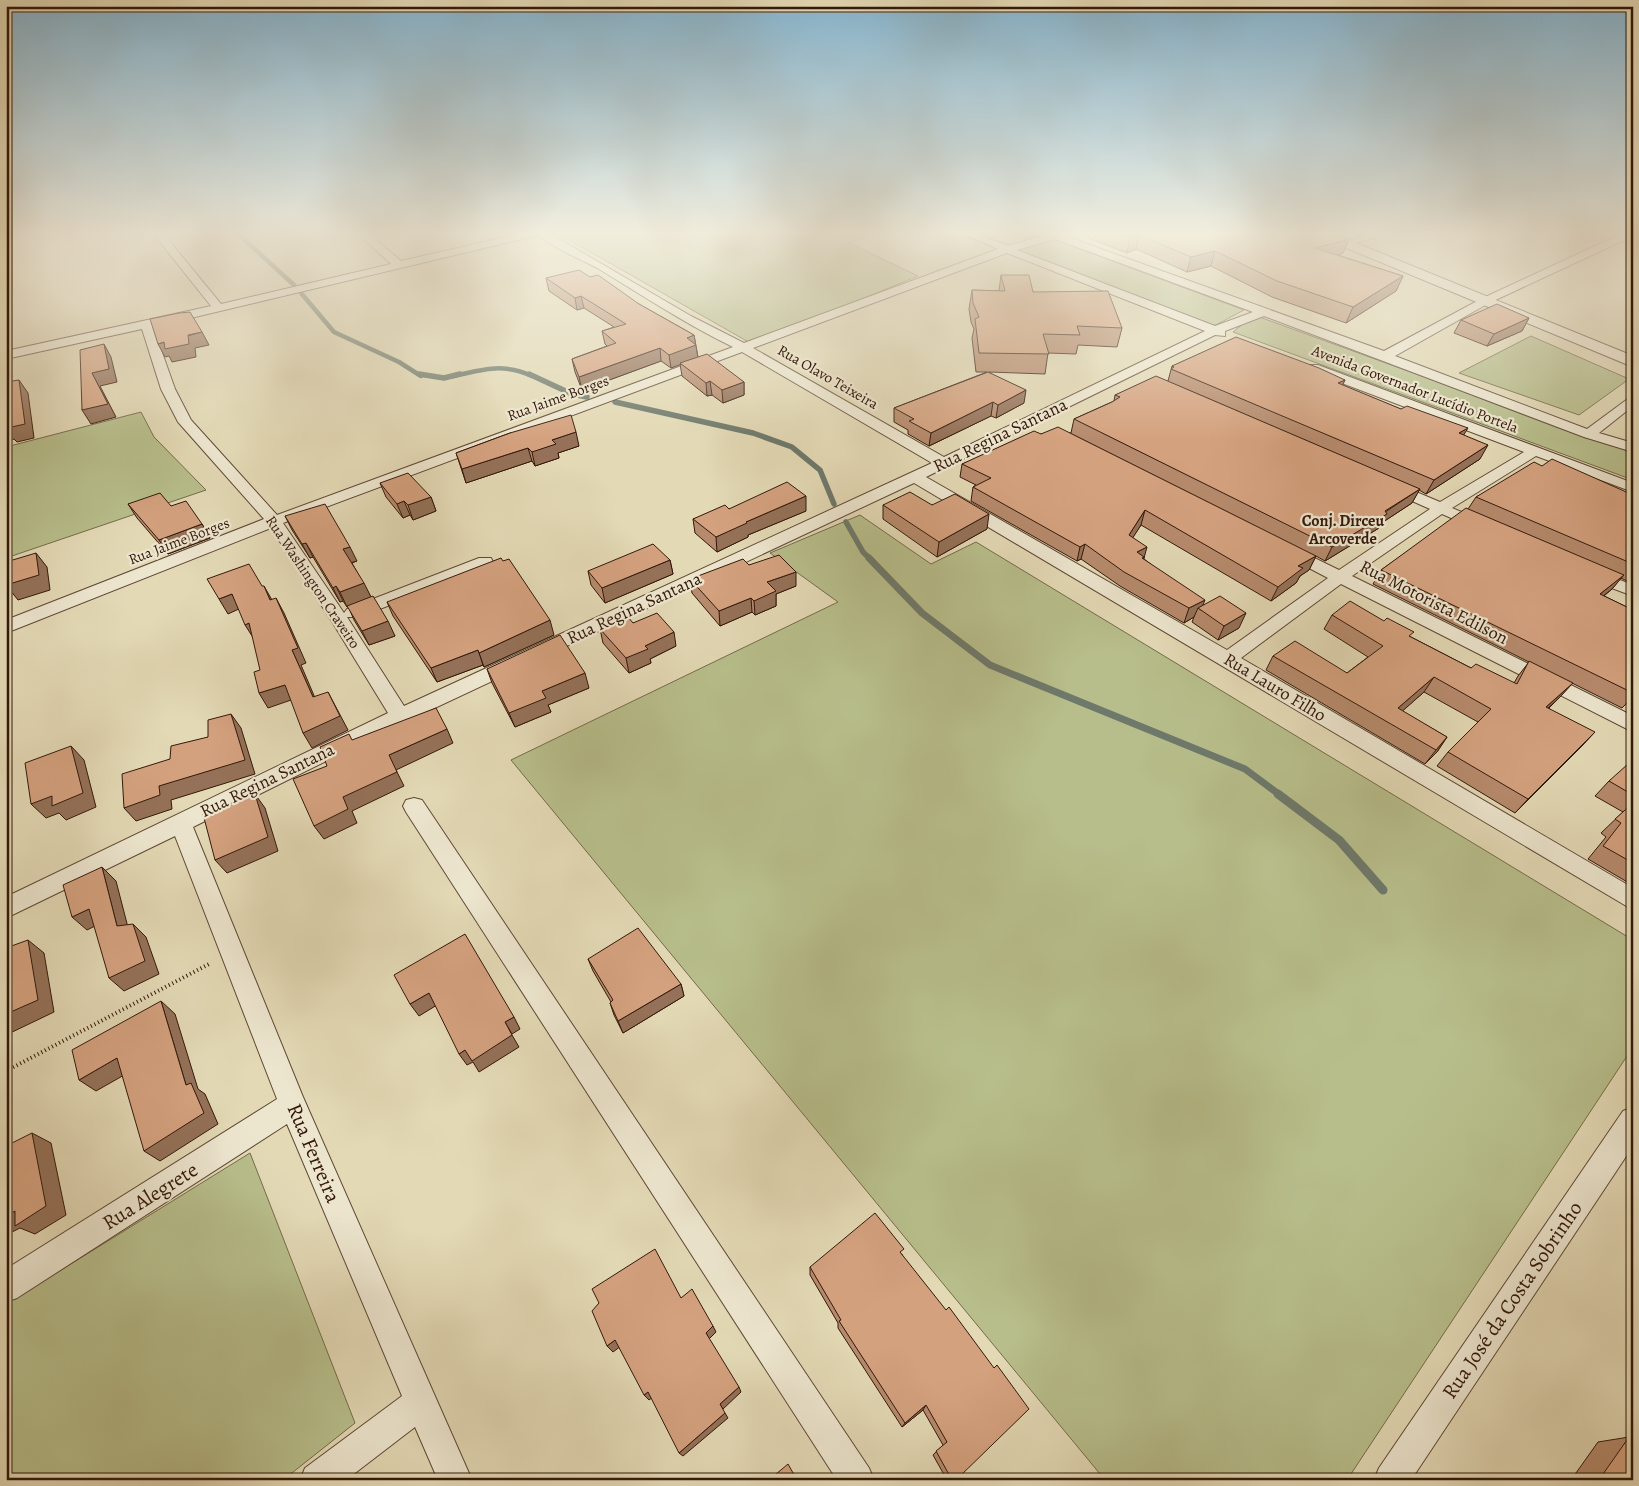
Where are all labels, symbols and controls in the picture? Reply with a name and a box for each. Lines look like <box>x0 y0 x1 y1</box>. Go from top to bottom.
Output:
street label: Rua Olavo Teixeira <box>774 340 882 414</box>
street label: Avenida Governador Lucídio Portela <box>1308 340 1521 438</box>
street label: Rua Jaime Borges <box>504 370 612 426</box>
street label: Rua Regina Santana <box>929 392 1072 478</box>
district label: Conj. Dirceu Arcoverde <box>1302 510 1385 550</box>
street label: Rua Washington Craveiro <box>261 512 365 652</box>
street label: Rua Jaime Borges <box>126 513 232 569</box>
street label: Rua Motorista Edilson <box>1356 554 1512 650</box>
street label: Rua Regina Santana <box>563 566 706 650</box>
street label: Rua Lauro Filho <box>1219 647 1331 727</box>
street label: Rua Regina Santana <box>196 737 339 823</box>
street label: Rua Ferreira <box>280 1099 348 1207</box>
street label: Rua Alegrete <box>97 1156 203 1236</box>
street label: Rua José da Costa Sobrinho <box>1435 1196 1589 1404</box>

